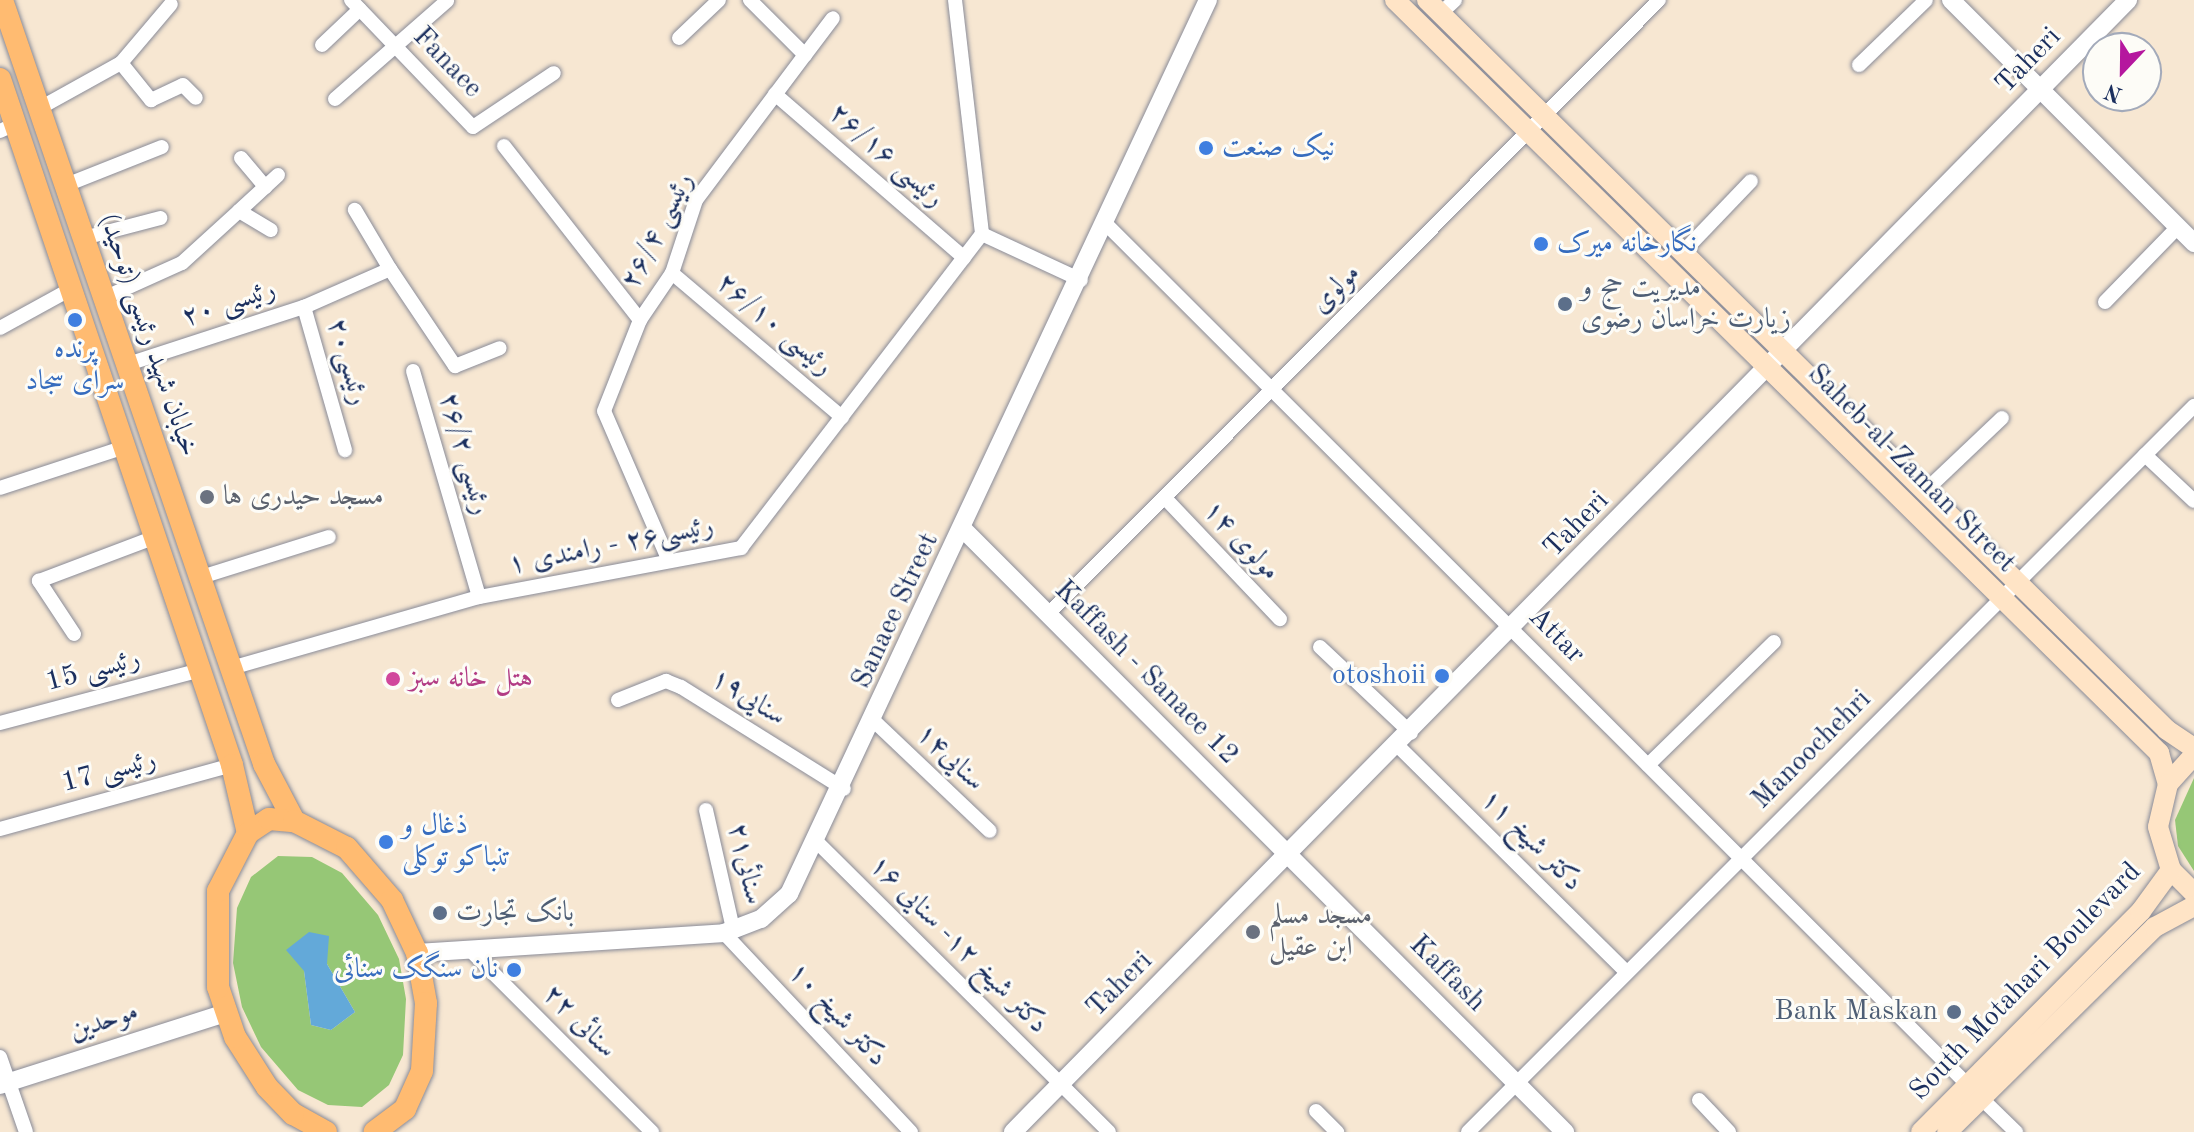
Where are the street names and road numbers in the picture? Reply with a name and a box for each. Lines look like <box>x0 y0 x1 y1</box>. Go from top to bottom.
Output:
street label: Fanaee <box>405 21 489 105</box>
street label: Taheri <box>1989 21 2069 101</box>
street label: رئیسی ۲۶/۱۶ <box>821 97 951 215</box>
street label: رئیسی ۲۶/۴ <box>615 168 701 294</box>
street label: خیابان شهید رئیسی (توحید) <box>91 209 205 461</box>
street label: مولوی <box>1304 257 1368 321</box>
street label: رئیسی ۲۶/۱۰ <box>709 267 839 383</box>
street label: رئیسی ۲۰ <box>178 273 280 335</box>
street label: رئیسی۲۰ <box>319 315 375 409</box>
street label: Saheb-al-Zaman Street <box>1800 358 2022 580</box>
street label: رئیسی ۲۶/۲ <box>431 389 497 519</box>
street label: Taheri <box>1537 485 1617 565</box>
street label: مولوی ۱۴ <box>1196 494 1286 588</box>
street label: رئیسی۲۶ - رامندی ۱ <box>506 510 716 582</box>
street label: Sanaee Street <box>845 528 947 694</box>
street label: Kaffash - Sanaee 12 <box>1047 574 1245 772</box>
street label: Attar <box>1521 601 1591 671</box>
street label: رئیسی 15 <box>42 642 144 700</box>
street label: سنایی۱۹ <box>704 662 792 734</box>
street label: Manoochehri <box>1745 683 1879 817</box>
street label: سنایی۱۴ <box>909 717 991 799</box>
street label: رئیسی 17 <box>58 743 160 801</box>
street label: دکتر شیخ ۱۱ <box>1473 783 1589 899</box>
street label: سنائی٢١ <box>719 820 771 908</box>
street label: دکتر شیخ ۱۲- سنایی ۱۶ <box>862 849 1054 1041</box>
street label: South Motahari Boulevard <box>1903 856 2149 1108</box>
street label: Kaffash <box>1402 929 1492 1019</box>
street label: Taheri <box>1080 945 1160 1025</box>
street label: دکتر شیخ ۱۰ <box>780 956 894 1074</box>
street label: سنائی ۲۲ <box>535 978 623 1066</box>
street label: موحدین <box>65 995 143 1049</box>

